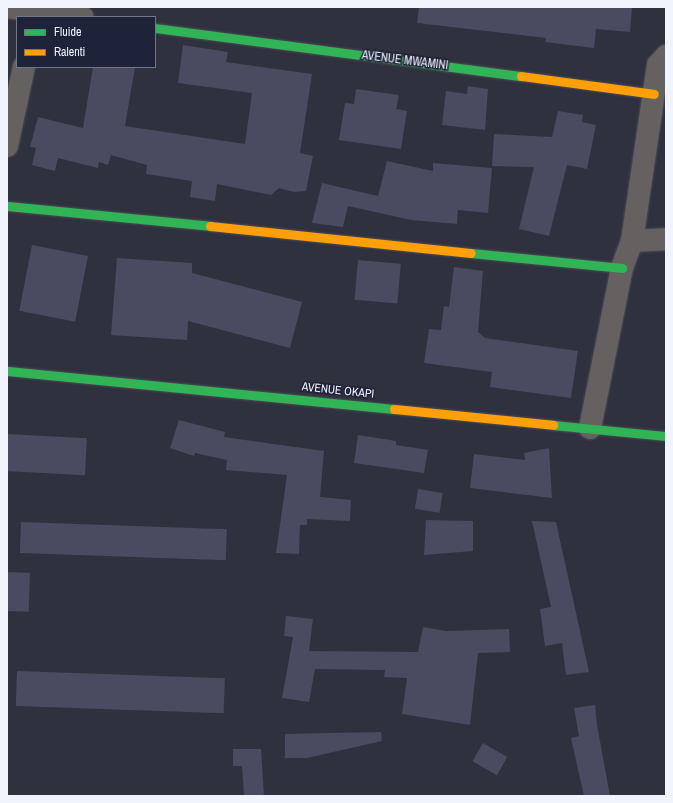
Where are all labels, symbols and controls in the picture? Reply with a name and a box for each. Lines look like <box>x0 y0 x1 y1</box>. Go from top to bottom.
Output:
legend <box>16 16 156 68</box>
text: Fluide <box>54 24 81 40</box>
text: Ralenti <box>54 44 85 60</box>
street label: AVENUE MWAMINI <box>361 49 449 73</box>
street label: AVENUE OKAPI <box>301 380 375 402</box>

